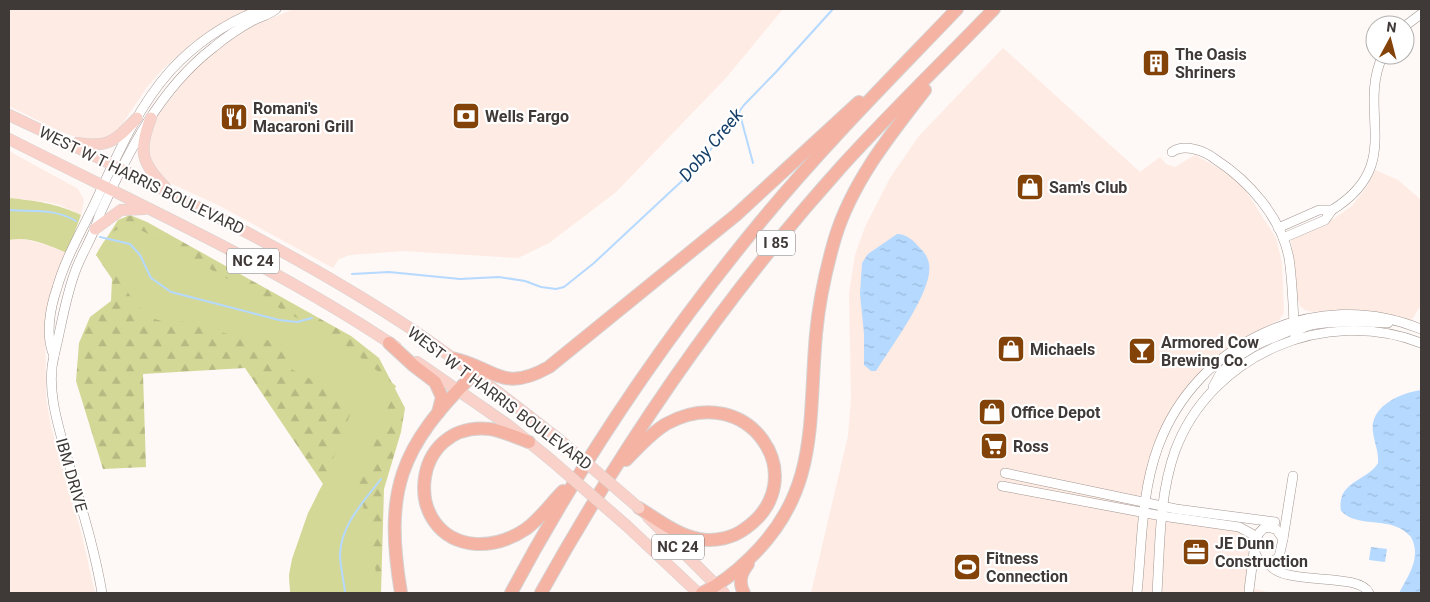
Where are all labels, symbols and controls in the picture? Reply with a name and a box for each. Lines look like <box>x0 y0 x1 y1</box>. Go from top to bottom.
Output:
north arrow <box>1365 15 1415 65</box>
text: N <box>1386 19 1397 36</box>
place label: The Oasis Shriners <box>1175 45 1247 82</box>
building icon: The Oasis Shriners <box>1141 48 1171 78</box>
place label: Romani's Macaroni Grill <box>253 99 354 136</box>
bank icon: Wells Fargo <box>451 101 481 131</box>
restaurant icon: Romani's Macaroni Grill <box>219 102 249 132</box>
water label: Doby Creek <box>674 103 748 185</box>
place label: Wells Fargo <box>485 107 569 126</box>
street label: WEST W T HARRIS BOULEVARD <box>36 122 248 239</box>
shop icon: Sam's Club <box>1015 172 1045 202</box>
place label: Sam's Club <box>1049 178 1127 197</box>
road number: I 85 <box>757 230 795 256</box>
road number: NC 24 <box>227 248 279 274</box>
street label: WEST W T HARRIS BOULEVARD <box>404 323 596 474</box>
place label: Armored Cow Brewing Co. <box>1161 333 1259 370</box>
shop icon: Michaels <box>996 334 1026 364</box>
bar icon: Armored Cow Brewing Co. <box>1127 336 1157 366</box>
place label: Michaels <box>1030 340 1095 359</box>
shop icon: Office Depot <box>977 397 1007 427</box>
place label: Office Depot <box>1011 403 1101 422</box>
supermarket icon: Ross <box>979 431 1009 461</box>
street label: IBM DRIVE <box>52 436 91 514</box>
place label: Ross <box>1013 437 1049 456</box>
road number: NC 24 <box>652 534 704 560</box>
place label: JE Dunn Construction <box>1215 534 1308 571</box>
office icon: JE Dunn Construction <box>1181 537 1211 567</box>
place label: Fitness Connection <box>986 549 1068 586</box>
sports icon: Fitness Connection <box>952 552 982 582</box>

